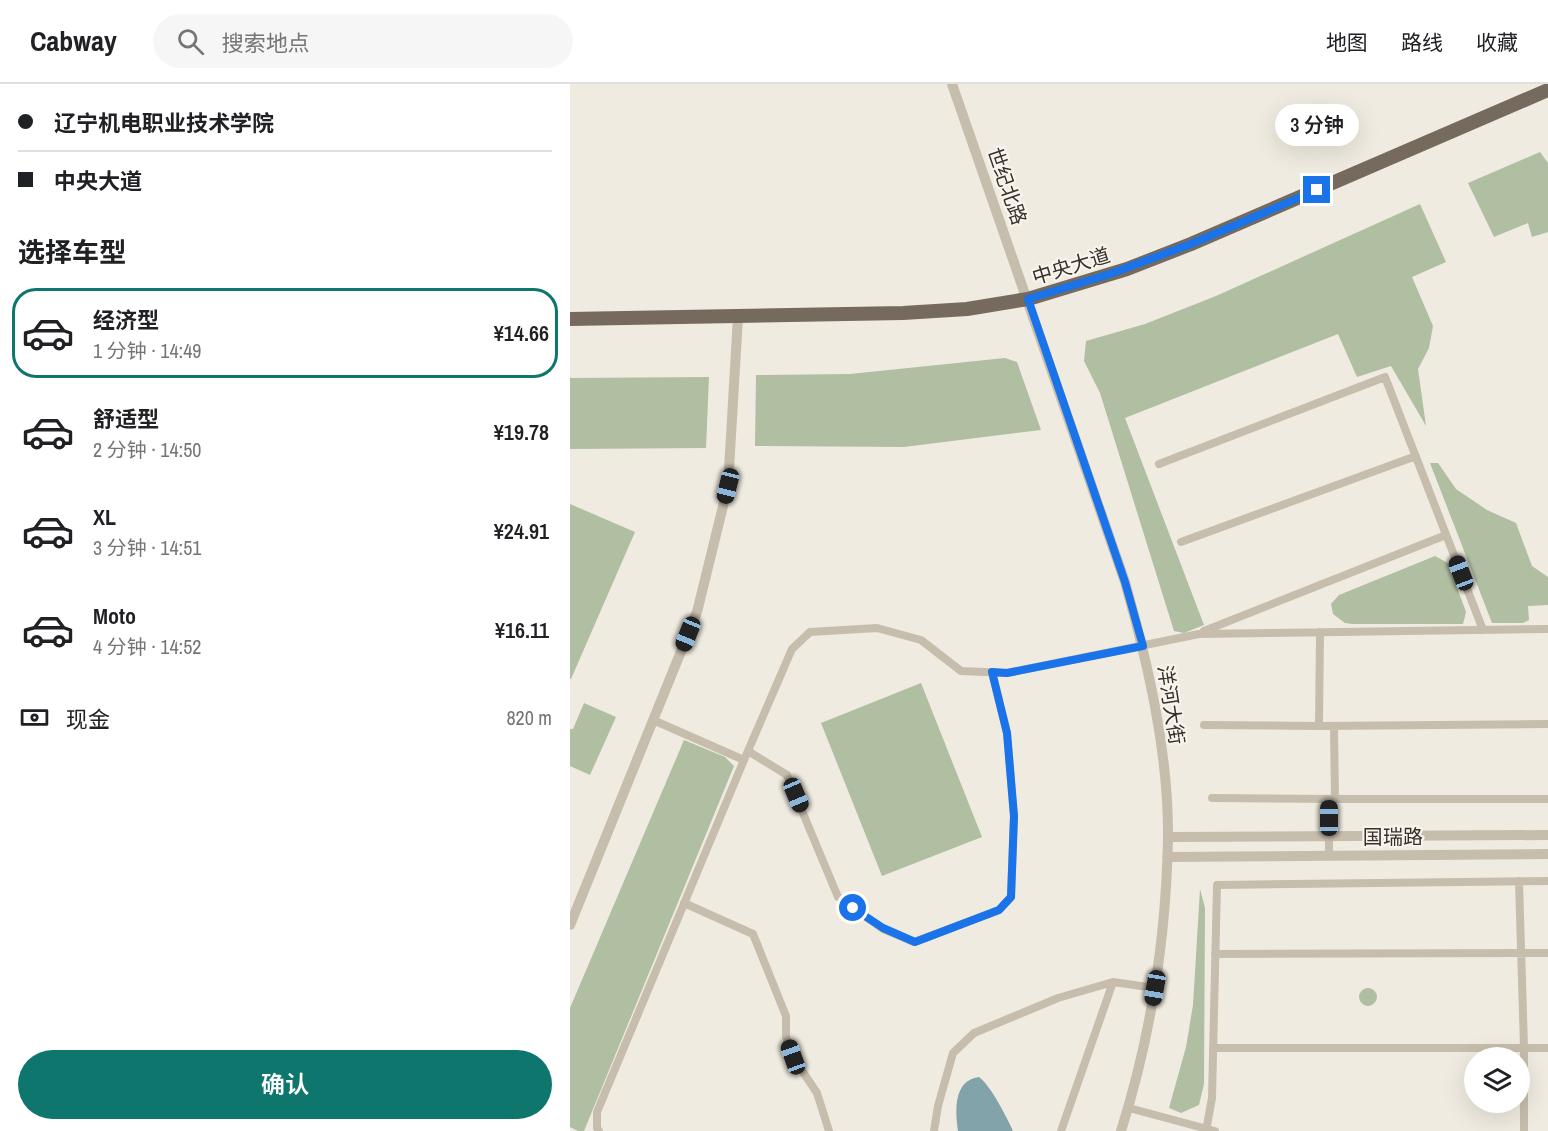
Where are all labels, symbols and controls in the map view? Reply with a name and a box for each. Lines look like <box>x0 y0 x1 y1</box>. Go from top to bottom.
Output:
search box <box>153 14 573 68</box>
text: Cabway <box>30 22 117 60</box>
icon: search <box>174 25 207 58</box>
text: 搜索地点 <box>222 28 310 58</box>
text: 地图 <box>1326 28 1368 57</box>
text: 路线 <box>1401 28 1443 57</box>
text: 收藏 <box>1476 28 1518 57</box>
callout: 3 分钟 <box>1275 103 1359 145</box>
text: 辽宁机电职业技术学院 <box>54 108 274 138</box>
text: 3 分钟 <box>1290 111 1344 138</box>
street label: 世纪北路 <box>982 144 1033 228</box>
text: 中央大道 <box>54 166 142 196</box>
route end <box>1303 176 1330 203</box>
text: 选择车型 <box>18 234 126 270</box>
street label: 中央大道 <box>1029 241 1113 290</box>
text: 经济型 <box>93 305 159 335</box>
icon: car <box>21 306 75 360</box>
text: ¥14.66 <box>494 318 549 348</box>
text: 1 分钟 · 14:49 <box>93 337 201 364</box>
text: 舒适型 <box>93 404 159 434</box>
icon: car <box>21 405 75 459</box>
text: ¥19.78 <box>494 417 549 447</box>
text: 2 分钟 · 14:50 <box>93 436 201 463</box>
car <box>715 466 741 506</box>
text: XL <box>93 502 116 532</box>
icon: car <box>21 504 75 558</box>
text: ¥24.91 <box>494 516 549 546</box>
text: 3 分钟 · 14:51 <box>93 534 201 561</box>
car <box>1446 553 1476 593</box>
text: Moto <box>93 601 136 631</box>
icon: car <box>21 603 75 657</box>
car <box>673 614 703 654</box>
text: ¥16.11 <box>495 615 549 645</box>
text: 4 分钟 · 14:52 <box>93 633 201 660</box>
street label: 洋河大街 <box>1152 663 1191 747</box>
icon: cash <box>18 701 51 734</box>
text: 现金 <box>66 704 110 734</box>
text: 820 m <box>506 704 552 731</box>
car <box>781 775 811 815</box>
car <box>1320 800 1338 836</box>
street label: 国瑞路 <box>1363 823 1423 850</box>
route start <box>839 894 866 921</box>
car <box>1143 969 1167 1007</box>
car <box>778 1037 808 1077</box>
map controls <box>1464 1047 1530 1113</box>
button: layers <box>1464 1047 1530 1113</box>
button: 确认 <box>18 1050 552 1119</box>

